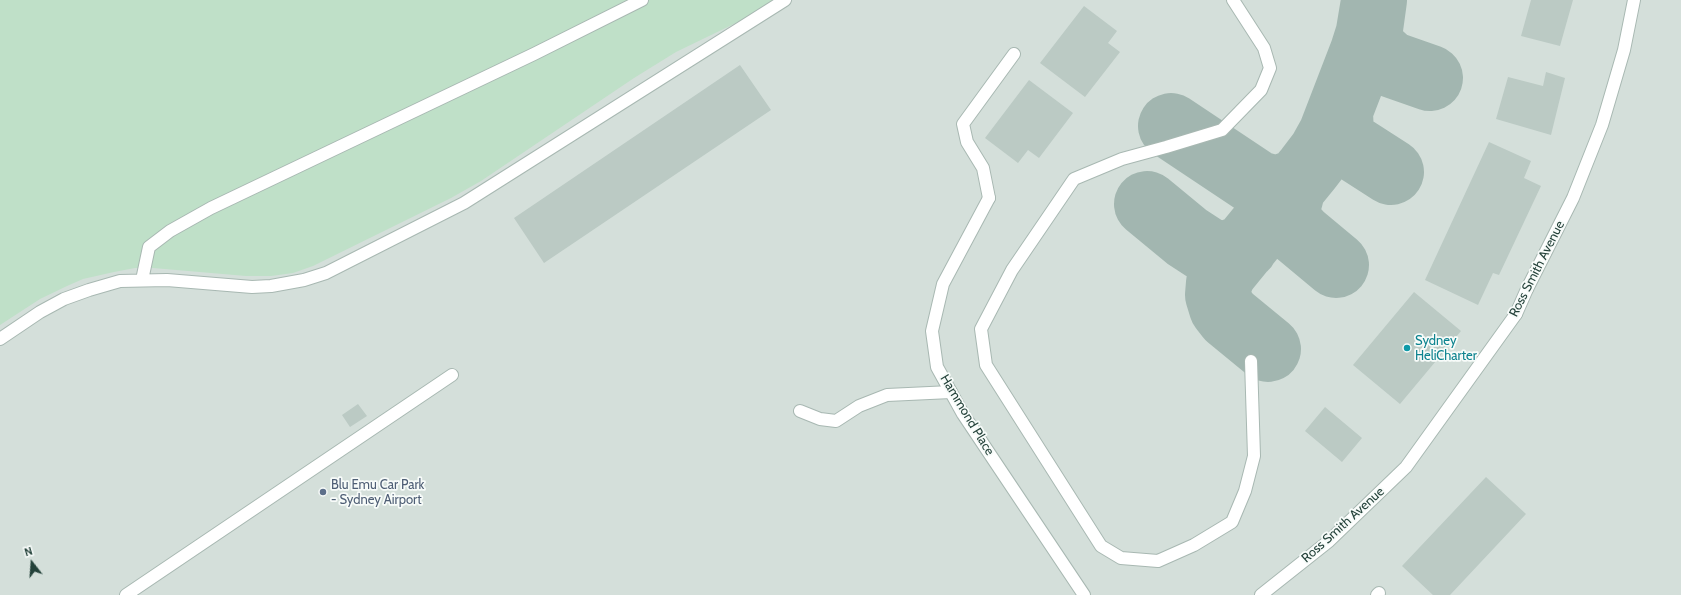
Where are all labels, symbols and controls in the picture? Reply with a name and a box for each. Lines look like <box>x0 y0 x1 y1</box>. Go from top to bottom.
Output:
street label: Ross Smith Avenue <box>1506 218 1568 320</box>
place label: Sydney HeliCharter <box>1415 333 1477 364</box>
marker: Sydney HeliCharter <box>1402 343 1412 353</box>
street label: Hammond Place <box>937 372 997 458</box>
place label: Blu Emu Car Park - Sydney Airport <box>331 477 424 508</box>
street label: Ross Smith Avenue <box>1299 484 1387 566</box>
marker: Blu Emu Car Park - Sydney Airport <box>318 487 328 497</box>
north arrow <box>12 543 52 583</box>
text: N <box>23 544 34 559</box>

